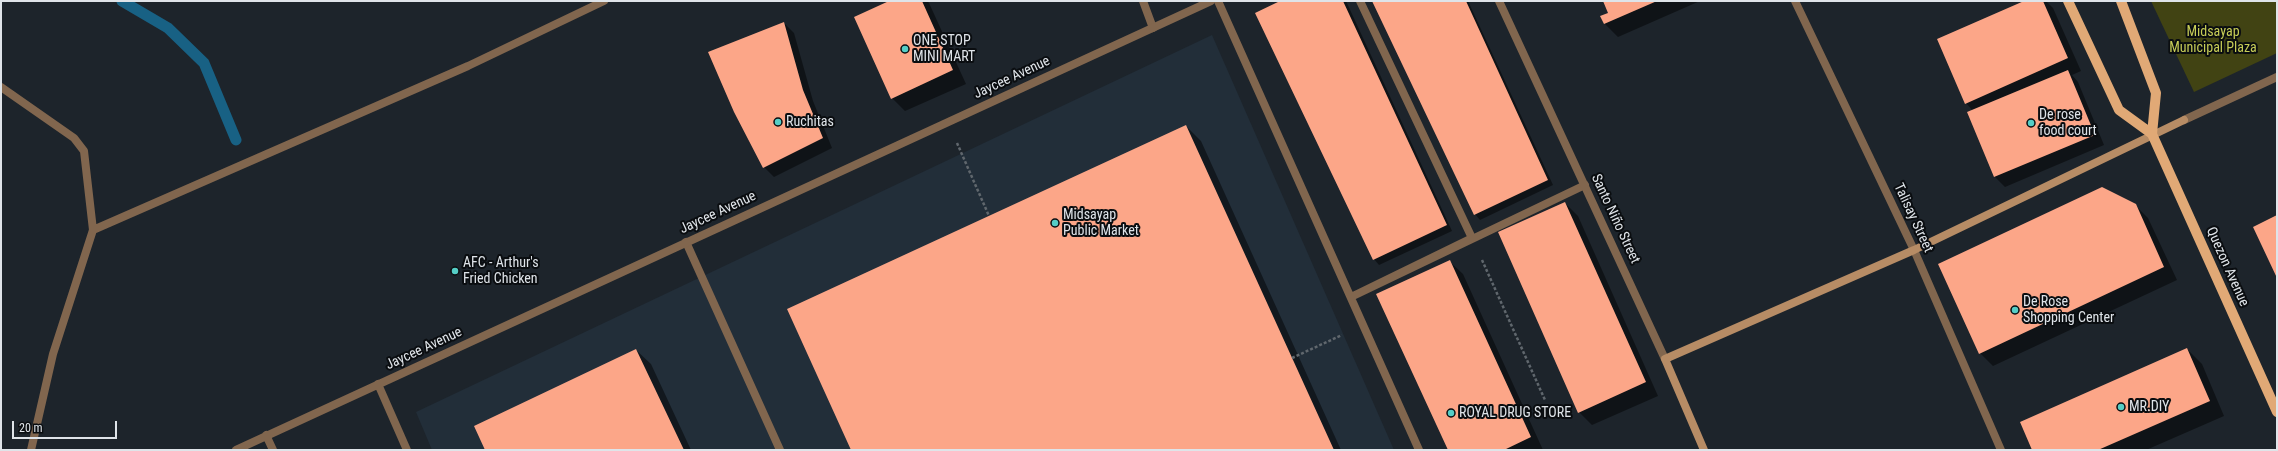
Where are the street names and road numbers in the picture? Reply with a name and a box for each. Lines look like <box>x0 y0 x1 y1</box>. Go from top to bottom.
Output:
street label: Jaycee Avenue <box>971 53 1053 103</box>
street label: Santo Niño Street <box>1587 172 1643 266</box>
street label: Talisay Street <box>1890 181 1936 255</box>
street label: Jaycee Avenue <box>677 188 759 238</box>
street label: Quezon Avenue <box>2202 225 2252 309</box>
street label: Jaycee Avenue <box>383 324 465 374</box>

